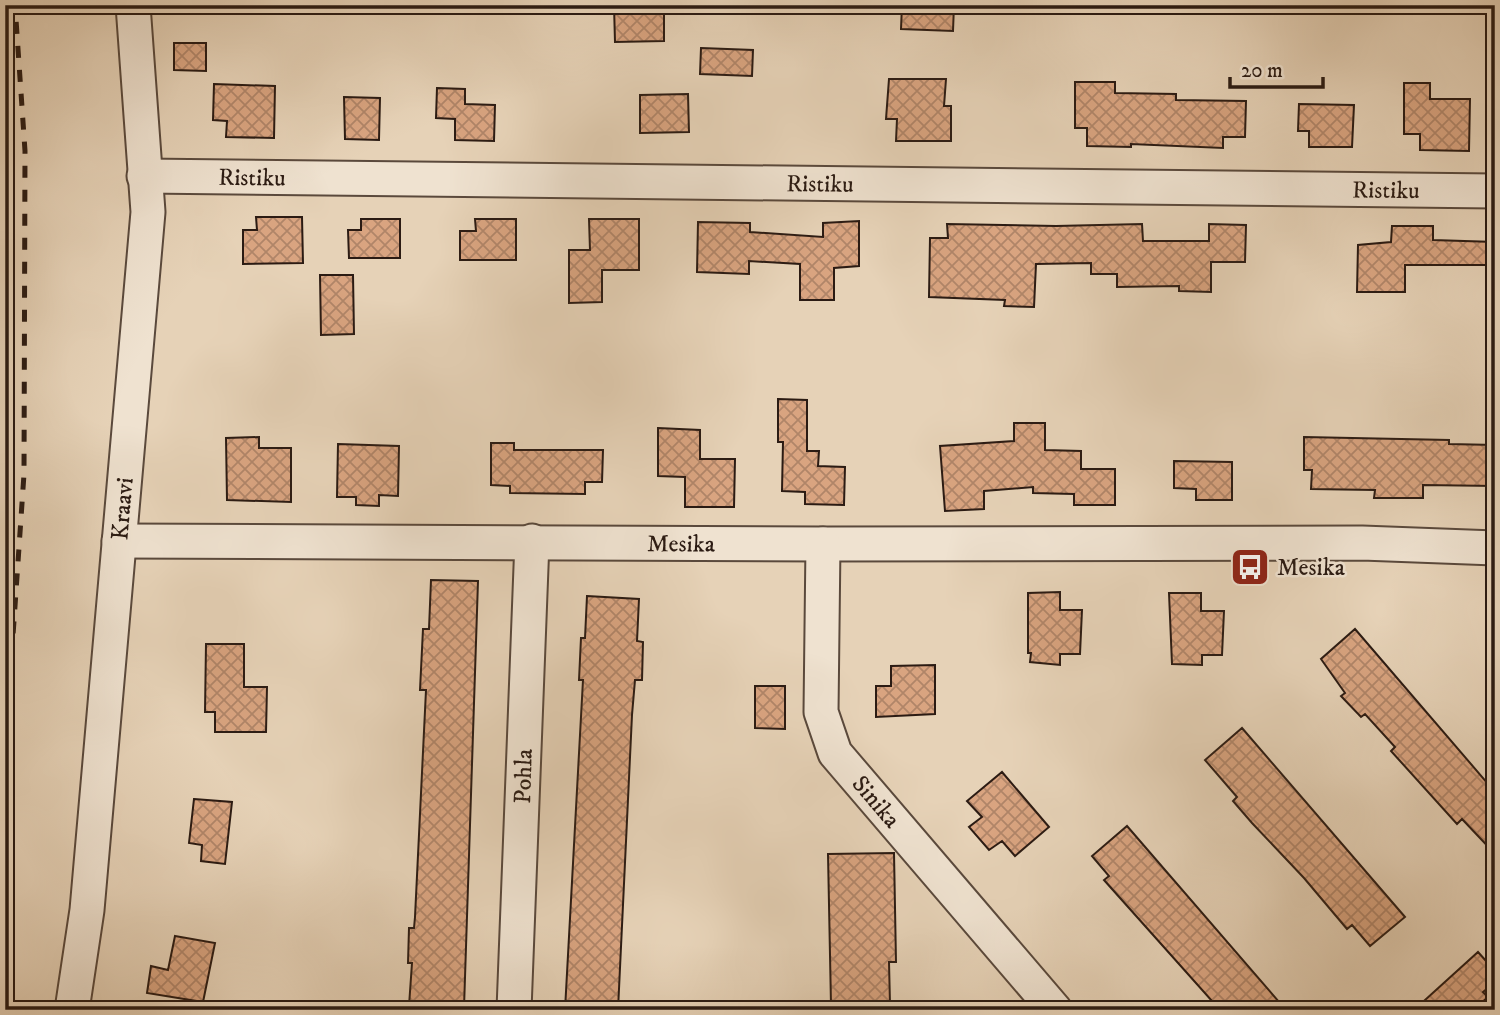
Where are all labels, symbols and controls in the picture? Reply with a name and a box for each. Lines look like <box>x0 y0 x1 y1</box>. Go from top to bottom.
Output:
scale bar <box>1230 46 1323 90</box>
text: 20 m <box>1241 58 1283 84</box>
street label: Ristiku <box>218 163 286 194</box>
street label: Ristiku <box>786 169 854 200</box>
street label: Ristiku <box>1352 175 1420 206</box>
street label: Kraavi <box>105 476 141 541</box>
street label: Mesika <box>647 529 716 560</box>
bus stop icon: Mesika <box>1229 546 1271 588</box>
place label: Mesika <box>1277 553 1346 583</box>
street label: Pohla <box>508 747 540 804</box>
street label: Sinika <box>845 770 907 835</box>

